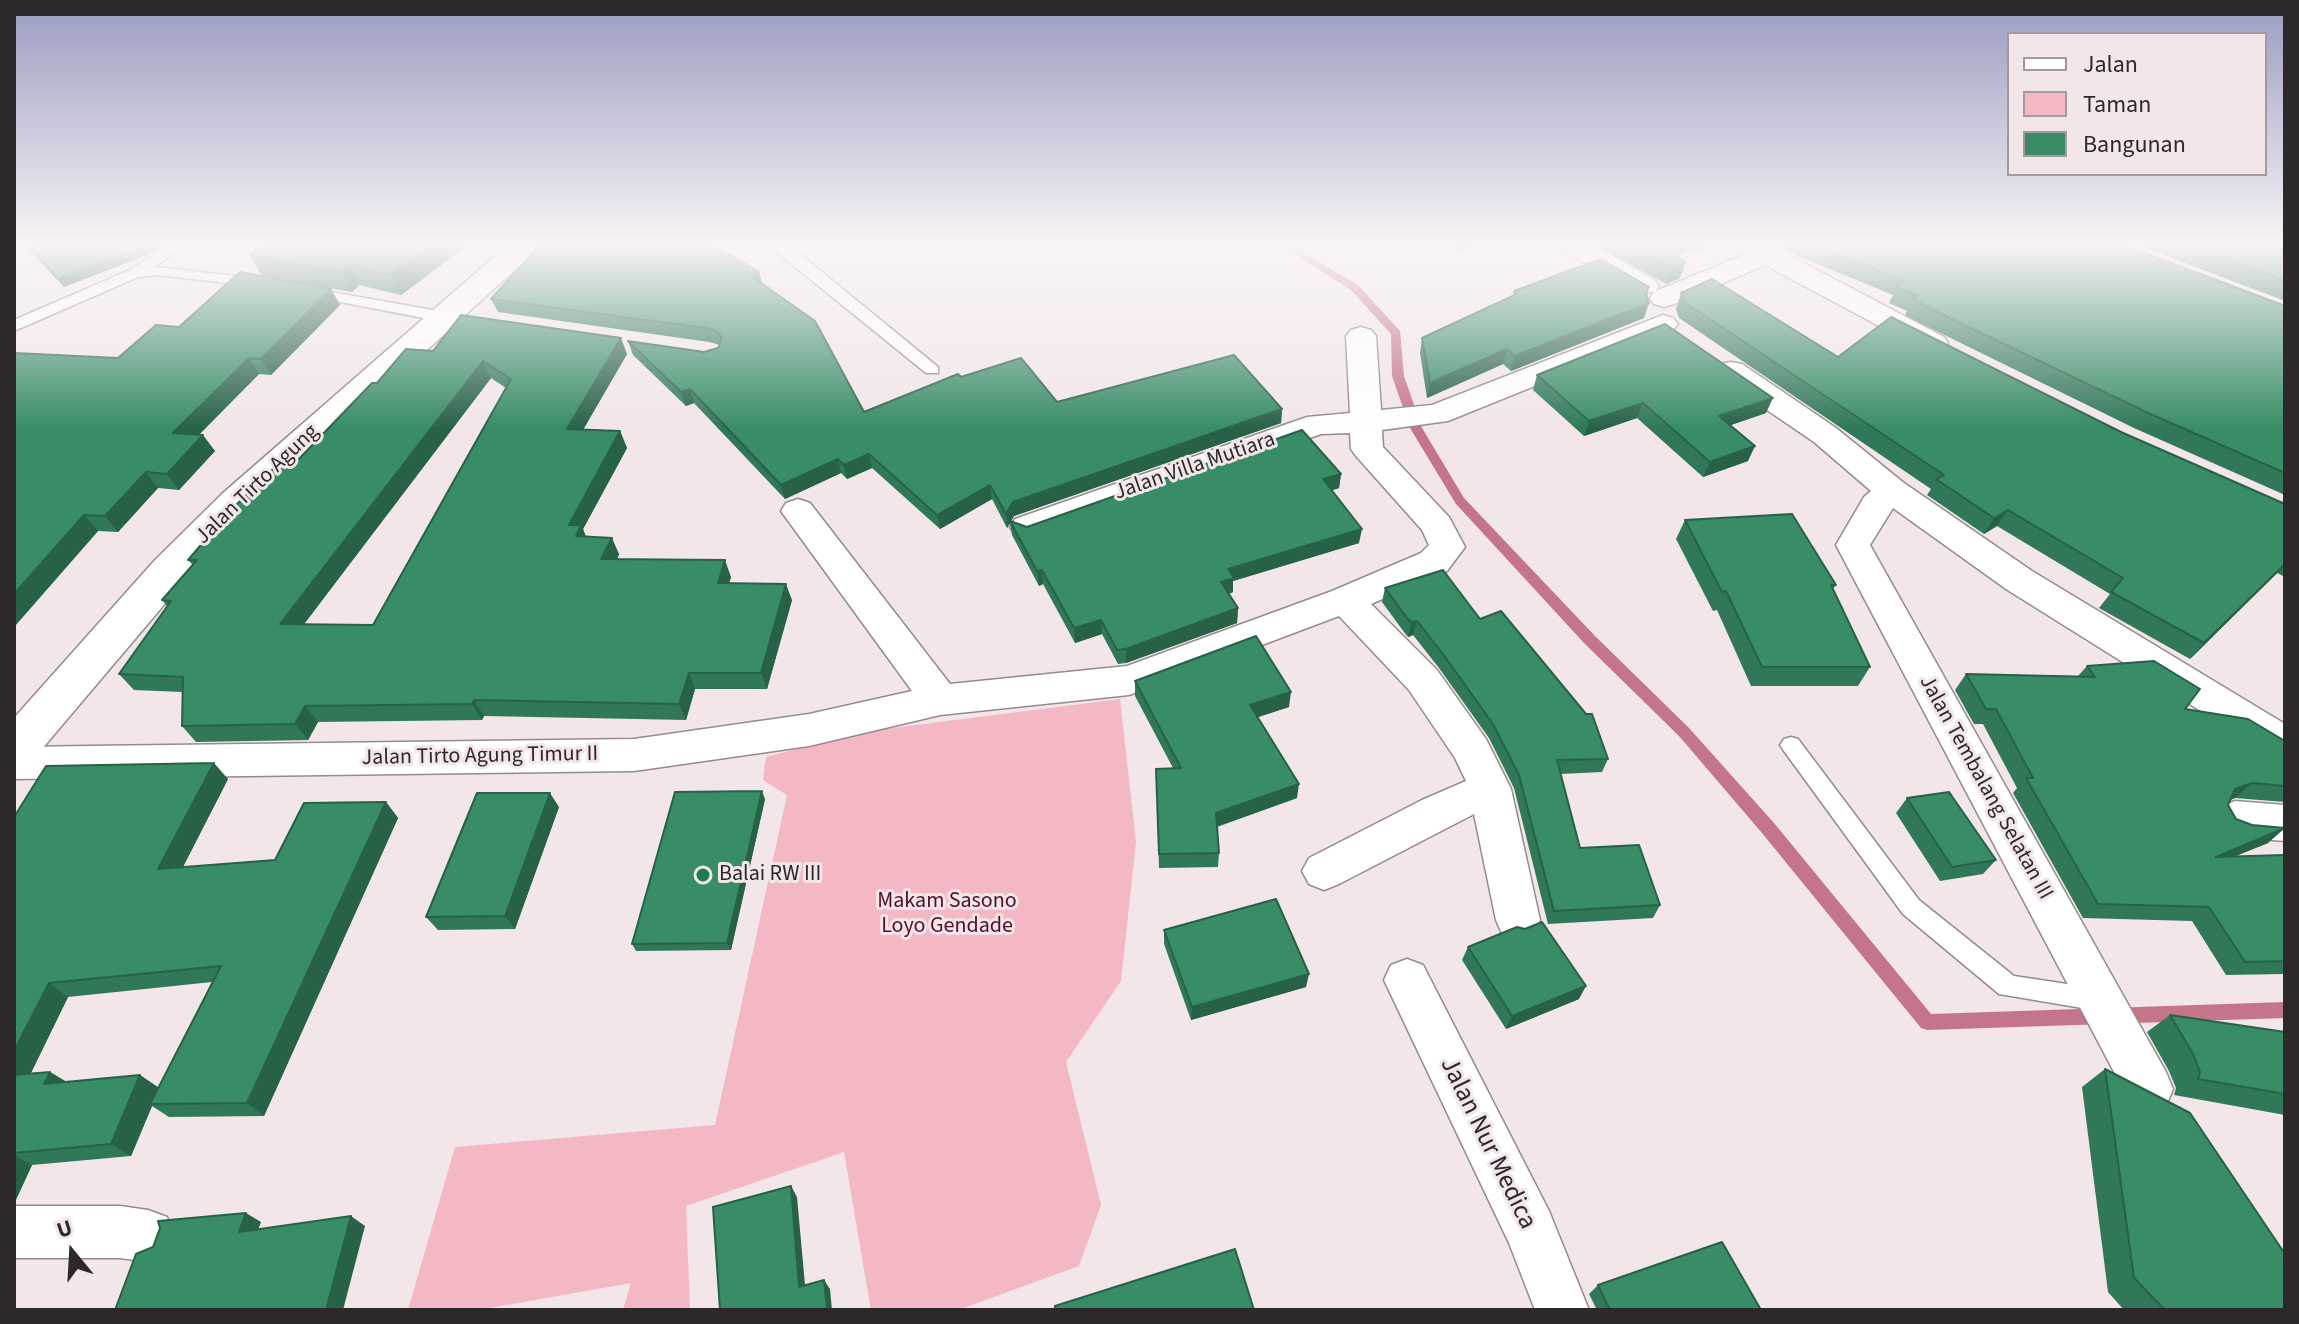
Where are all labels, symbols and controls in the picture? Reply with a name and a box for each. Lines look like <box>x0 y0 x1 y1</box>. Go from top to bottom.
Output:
legend <box>2007 32 2267 176</box>
text: Jalan <box>2083 47 2138 82</box>
text: Taman <box>2083 87 2151 122</box>
text: Bangunan <box>2083 127 2186 162</box>
street label: Jalan Tirto Agung <box>191 420 325 550</box>
street label: Jalan Villa Mutiara <box>1111 427 1279 507</box>
street label: Jalan Tembalang Selatan III <box>1912 671 2058 905</box>
street label: Jalan Tirto Agung Timur II <box>361 742 599 772</box>
place label: Balai RW III <box>719 862 821 888</box>
marker: Balai RW III <box>694 866 712 884</box>
park label: Makam Sasono Loyo Gendade <box>877 889 1017 940</box>
street label: Jalan Nur Medica <box>1432 1053 1542 1235</box>
north arrow <box>32 1212 112 1292</box>
text: U <box>53 1212 76 1247</box>

